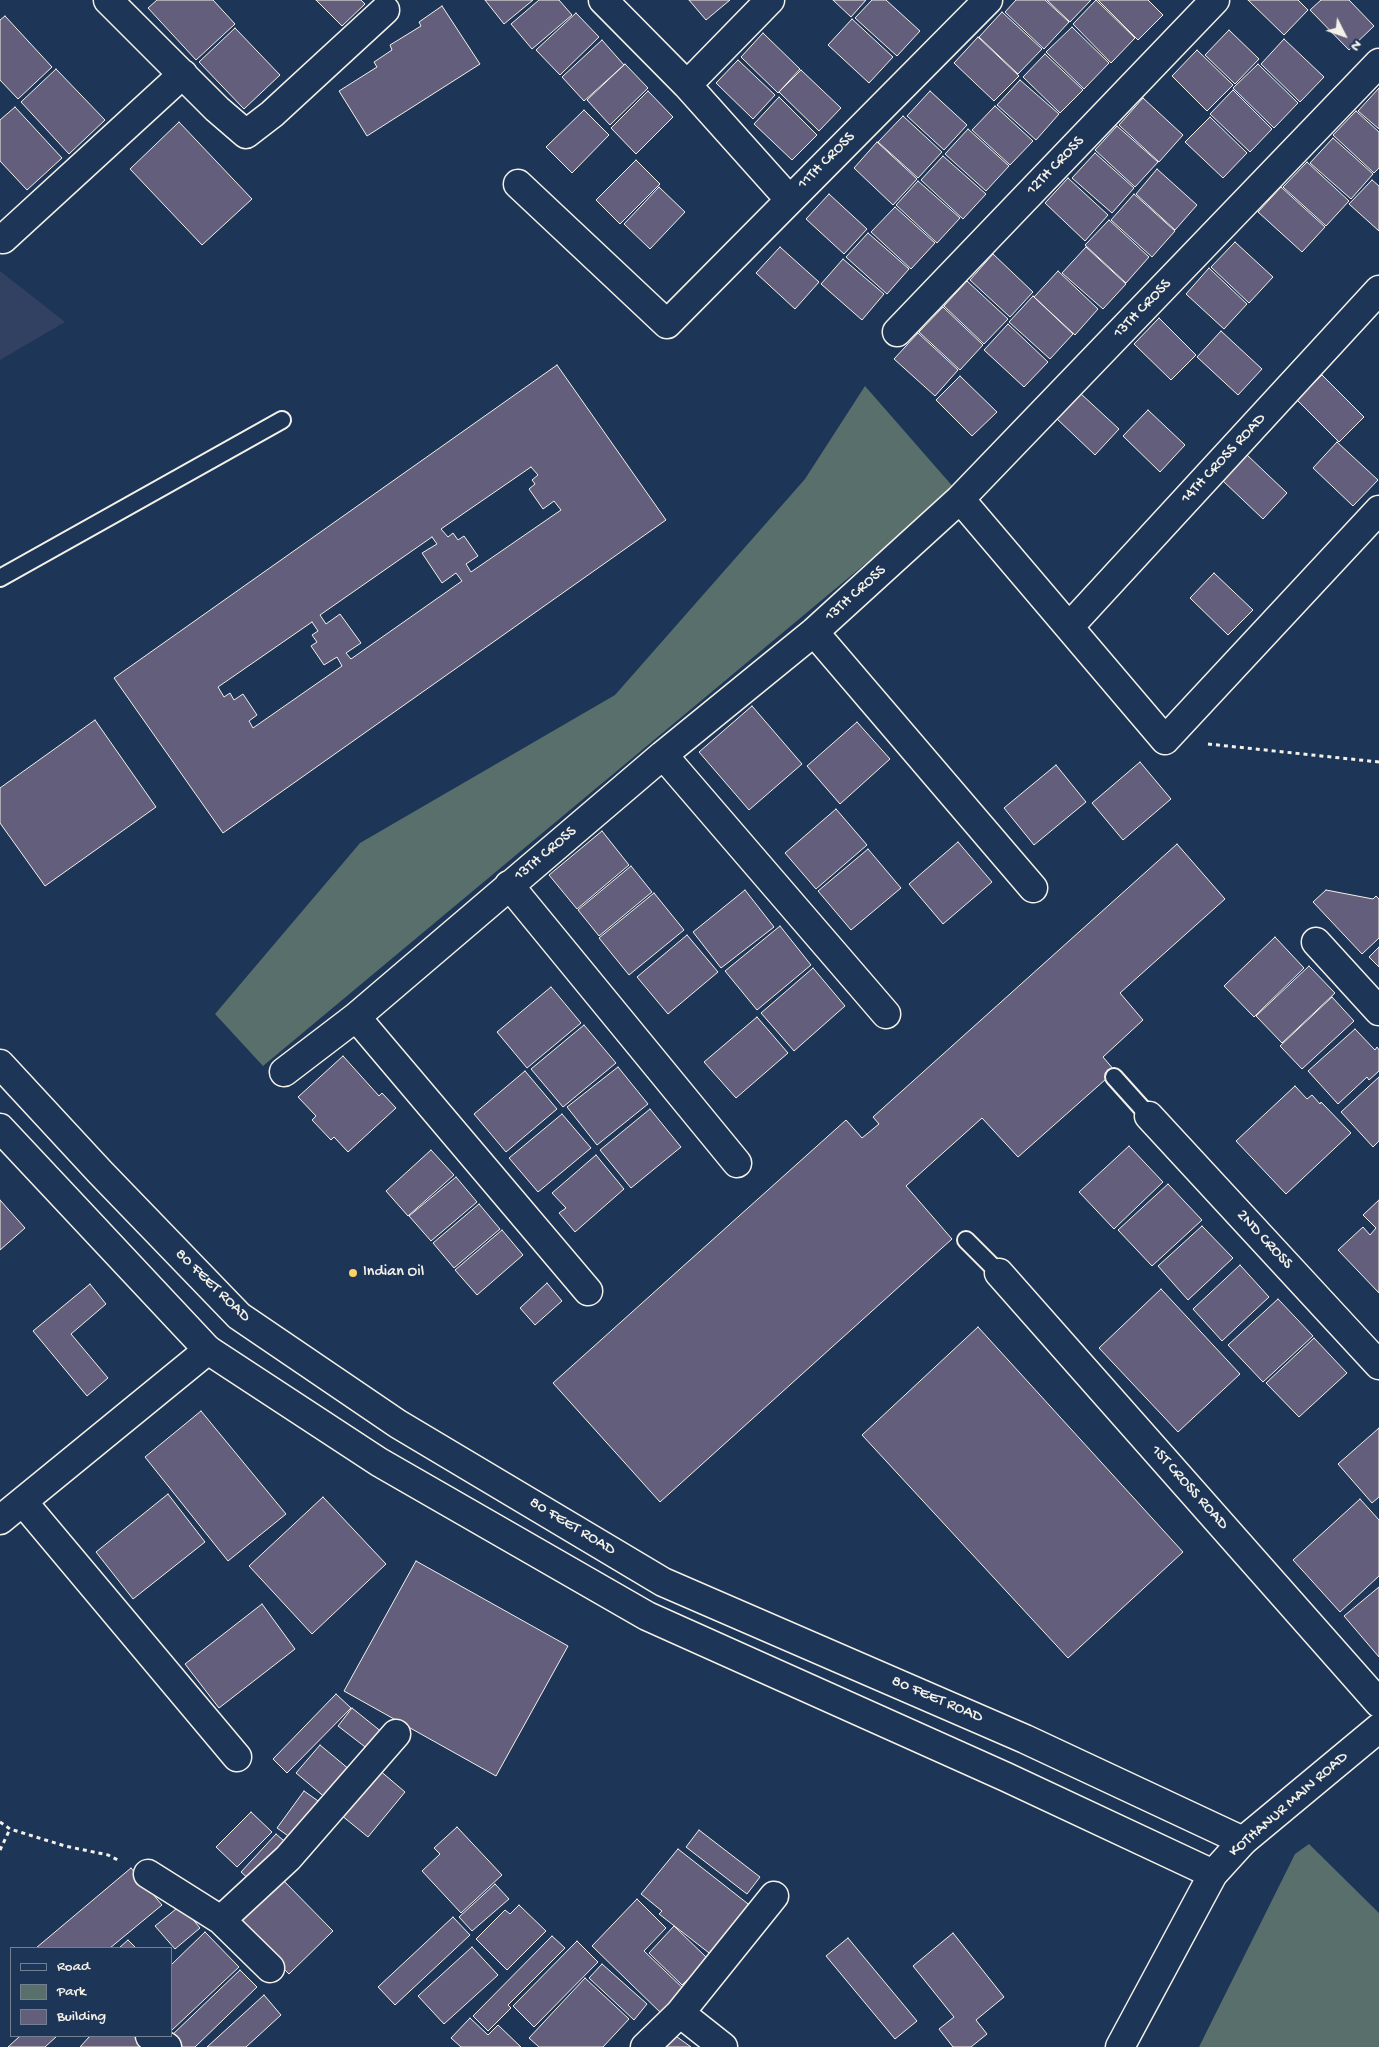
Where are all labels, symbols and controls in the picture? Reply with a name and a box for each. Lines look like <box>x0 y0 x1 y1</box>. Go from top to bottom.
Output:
north arrow <box>1319 10 1369 60</box>
text: N <box>1346 36 1365 54</box>
street label: 11TH CROSS <box>794 128 860 194</box>
street label: 12TH CROSS <box>1023 132 1089 200</box>
street label: 13TH CROSS <box>1110 275 1176 343</box>
street label: 14TH CROSS ROAD <box>1177 410 1271 508</box>
street label: 13TH CROSS <box>822 562 890 626</box>
street label: 13TH CROSS <box>511 822 581 886</box>
street label: 2ND CROSS <box>1232 1206 1296 1274</box>
street label: 80 FEET ROAD <box>170 1245 254 1327</box>
place label: Indian Oil <box>363 1263 424 1283</box>
marker: Indian Oil <box>347 1267 359 1279</box>
street label: 1ST CROSS ROAD <box>1146 1442 1232 1534</box>
street label: 80 FEET ROAD <box>525 1494 619 1560</box>
street label: 80 FEET ROAD <box>888 1672 986 1728</box>
street label: KOTHANUR MAIN ROAD <box>1226 1748 1352 1862</box>
legend <box>10 1947 172 2037</box>
text: Road <box>57 1958 90 1976</box>
text: Park <box>57 1983 86 2001</box>
text: Building <box>57 2008 106 2026</box>

